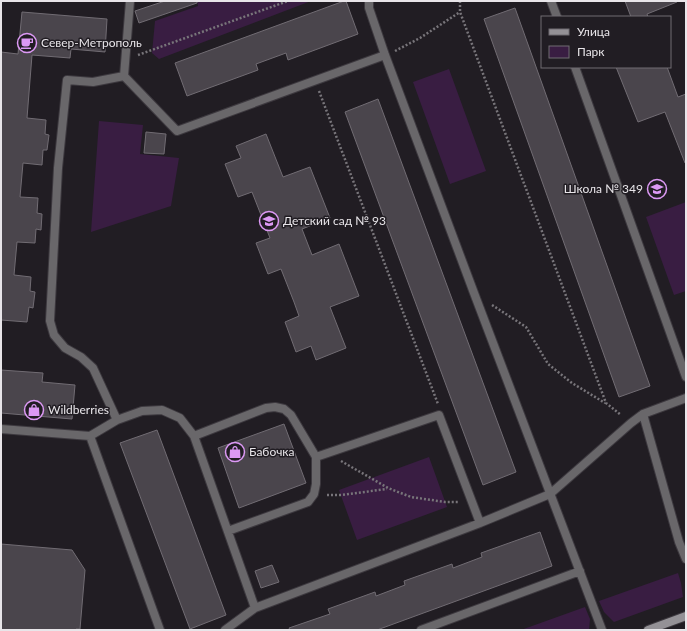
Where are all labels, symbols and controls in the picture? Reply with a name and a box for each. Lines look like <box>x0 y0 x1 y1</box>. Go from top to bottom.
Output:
legend <box>541 16 671 68</box>
text: Улица <box>577 24 610 39</box>
cafe icon: Север-Метрополь <box>16 32 38 54</box>
place label: Север-Метрополь <box>41 35 142 50</box>
text: Парк <box>577 44 605 59</box>
school or university icon: Школа № 349 <box>646 178 668 200</box>
place label: Школа № 349 <box>564 181 643 196</box>
school or university icon: Детский сад № 93 <box>258 210 280 232</box>
place label: Детский сад № 93 <box>283 213 386 228</box>
shop icon: Wildberries <box>23 399 45 421</box>
place label: Wildberries <box>48 402 109 417</box>
shop icon: Бабочка <box>224 441 246 463</box>
place label: Бабочка <box>249 444 295 459</box>

